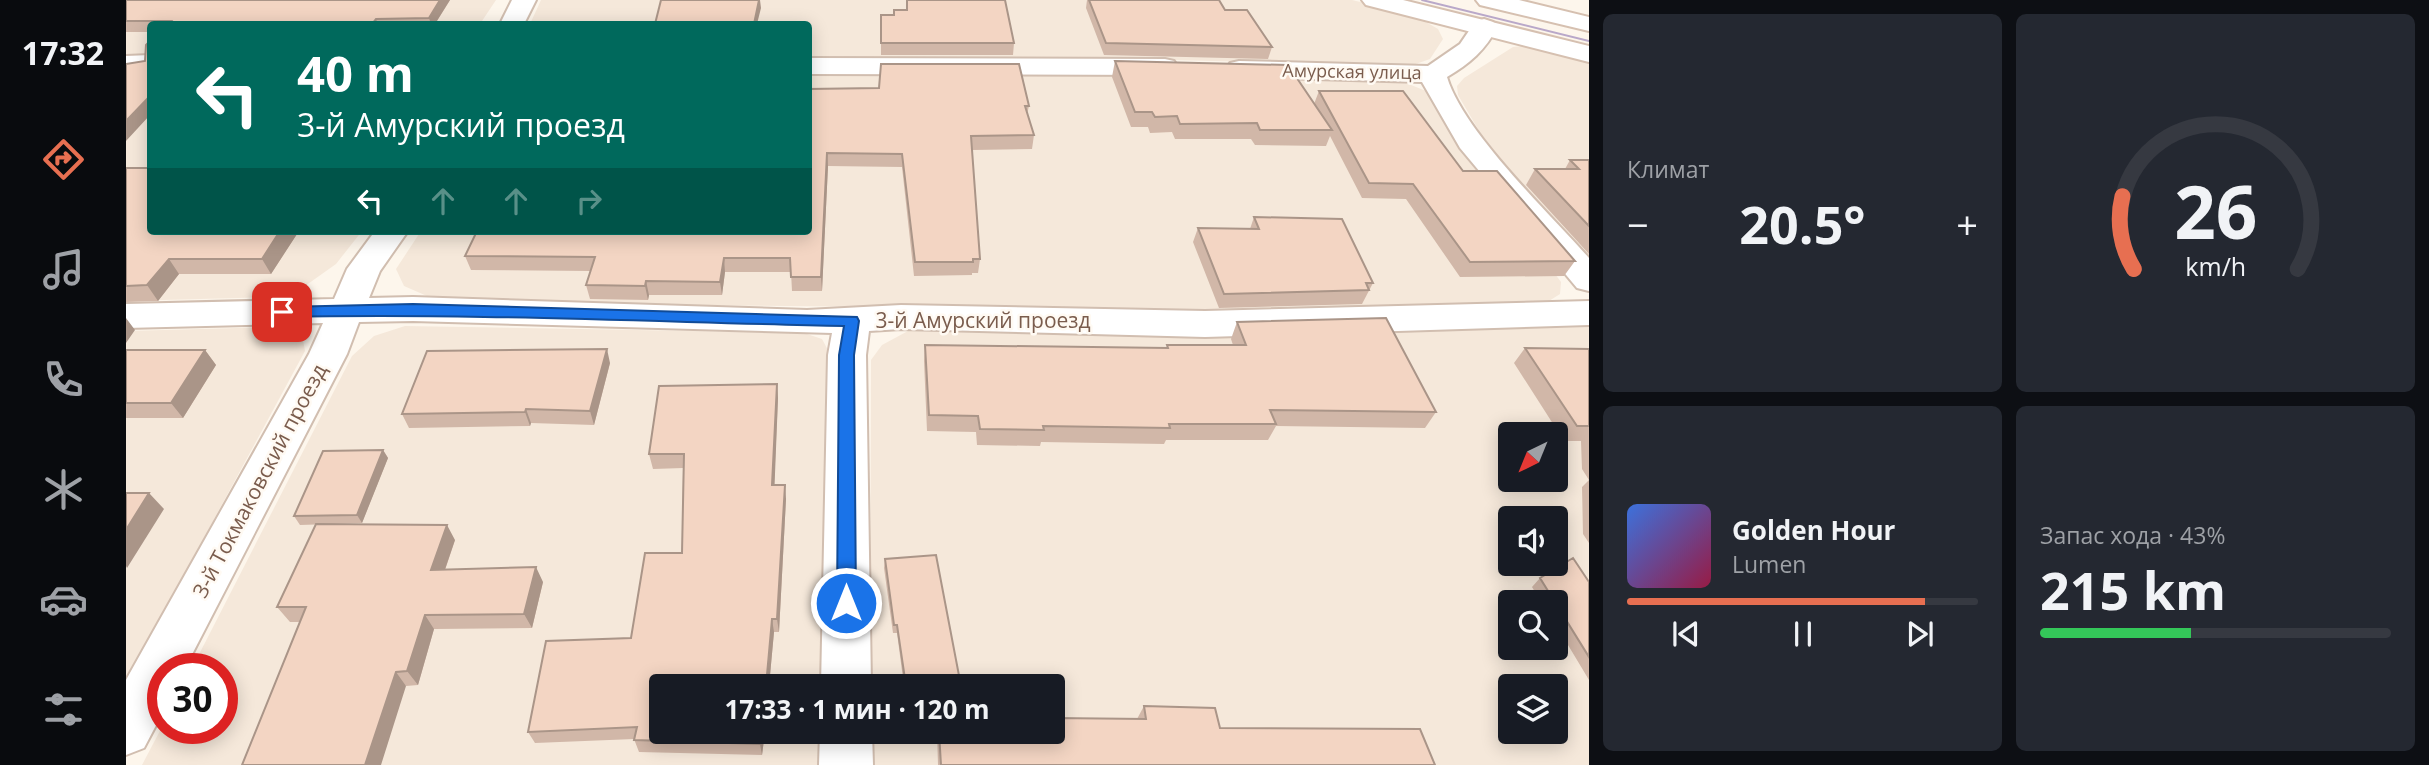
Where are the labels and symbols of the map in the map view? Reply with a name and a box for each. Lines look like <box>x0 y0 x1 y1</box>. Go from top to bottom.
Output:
street label: Амурская улица <box>1282 58 1422 84</box>
pin <box>252 282 312 342</box>
street label: 3-й Амурский проезд <box>875 306 1091 334</box>
street label: 3-й Токмаковский проезд <box>186 359 333 602</box>
north arrow <box>1498 422 1568 492</box>
position arrow <box>809 566 883 640</box>
speed limit sign: 30 <box>147 653 238 744</box>

